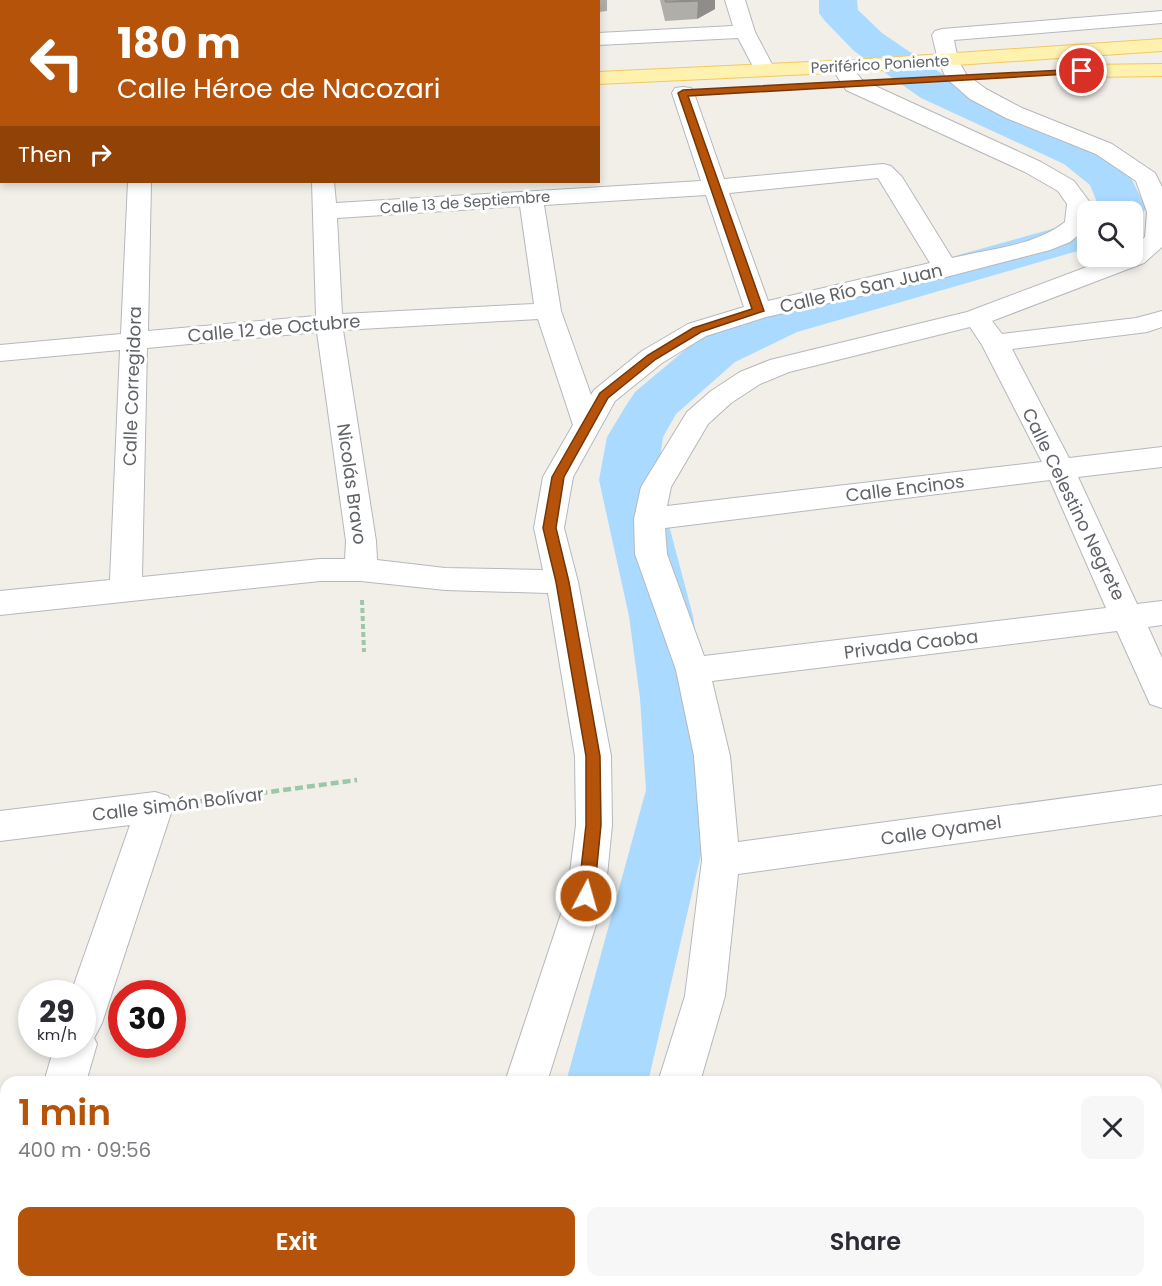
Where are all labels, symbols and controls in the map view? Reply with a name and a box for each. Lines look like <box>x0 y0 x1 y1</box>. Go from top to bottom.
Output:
text: 180 m <box>117 14 241 73</box>
icon: left <box>18 24 96 102</box>
pin <box>1056 45 1107 96</box>
street label: Periférico Poniente <box>810 50 950 78</box>
icon: arrive <box>1065 54 1098 87</box>
text: Calle Héroe de Nacozari <box>117 70 440 107</box>
icon: right <box>84 138 117 171</box>
text: Then <box>18 139 72 170</box>
street label: Calle 13 de Septiembre <box>379 186 551 218</box>
map controls <box>1077 201 1143 267</box>
button: search <box>1077 201 1143 267</box>
street label: Calle Río San Juan <box>777 257 945 319</box>
street label: Calle Corregidora <box>117 306 147 466</box>
street label: Calle 12 de Octubre <box>187 308 361 348</box>
street label: Calle Celestino Negrete <box>1016 404 1132 604</box>
street label: Nicolás Bravo <box>331 422 373 546</box>
street label: Calle Encinos <box>844 468 966 508</box>
street label: Privada Caoba <box>843 623 979 665</box>
street label: Calle Simón Bolívar <box>91 781 265 827</box>
street label: Calle Oyamel <box>879 809 1003 851</box>
position arrow <box>554 864 618 928</box>
speed limit sign: 30 <box>108 980 186 1058</box>
text: 29 <box>39 990 75 1033</box>
text: km/h <box>37 1024 77 1045</box>
text: 1 min <box>18 1087 111 1138</box>
button: close <box>1081 1096 1144 1159</box>
text: 400 m · 09:56 <box>18 1136 151 1164</box>
button: Exit <box>18 1207 575 1276</box>
button: Share <box>587 1207 1144 1276</box>

